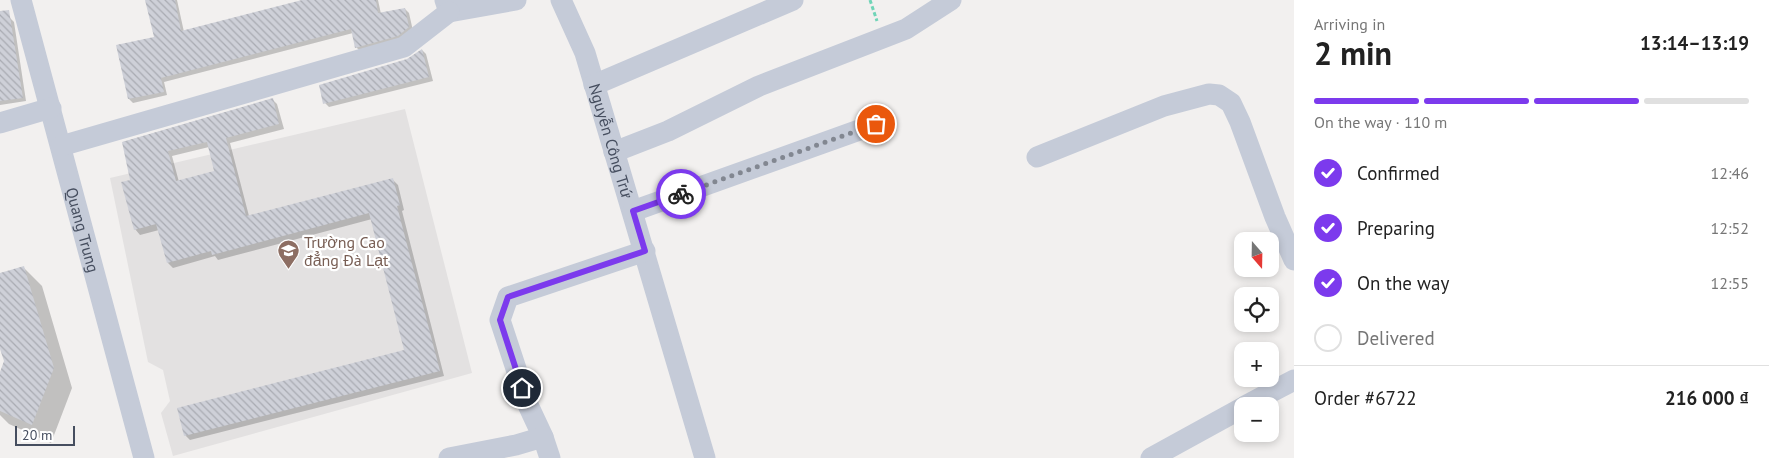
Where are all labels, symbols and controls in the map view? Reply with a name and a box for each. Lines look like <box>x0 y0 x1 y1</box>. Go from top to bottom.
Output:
text: Arriving in <box>1314 14 1385 34</box>
text: 13:14–13:19 <box>1640 31 1749 55</box>
text: 2 min <box>1314 32 1392 74</box>
street label: Nguyễn Công Trứ <box>585 81 638 201</box>
pin <box>855 103 897 145</box>
icon: bag <box>862 110 890 138</box>
text: On the way · 110 m <box>1314 112 1447 132</box>
icon: check <box>1314 159 1342 187</box>
text: Confirmed <box>1357 161 1440 185</box>
text: 12:46 <box>1711 163 1749 183</box>
courier <box>656 169 706 219</box>
icon: bike <box>667 180 695 208</box>
street label: Quang Trung <box>62 185 104 275</box>
icon: check <box>1314 214 1342 242</box>
text: Preparing <box>1357 216 1435 240</box>
text: 12:52 <box>1711 218 1749 238</box>
place label: Trường Cao đẳng Đà Lạt <box>304 232 389 270</box>
north arrow <box>1234 232 1279 278</box>
map controls <box>1234 232 1279 442</box>
school or university icon: Trường Cao đẳng Đà Lạt <box>276 239 300 270</box>
icon: check <box>1314 269 1342 297</box>
text: On the way <box>1357 271 1449 295</box>
text: 12:55 <box>1711 273 1749 293</box>
button: locate <box>1234 287 1279 332</box>
text: Delivered <box>1357 326 1435 350</box>
button: + <box>1234 342 1279 387</box>
pin <box>501 367 543 409</box>
icon: home <box>508 374 536 402</box>
text: Order #6722 <box>1314 386 1417 410</box>
text: 216 000 ₫ <box>1665 386 1749 410</box>
button: − <box>1234 397 1279 442</box>
scale bar <box>15 423 75 446</box>
text: 20 m <box>22 426 52 444</box>

